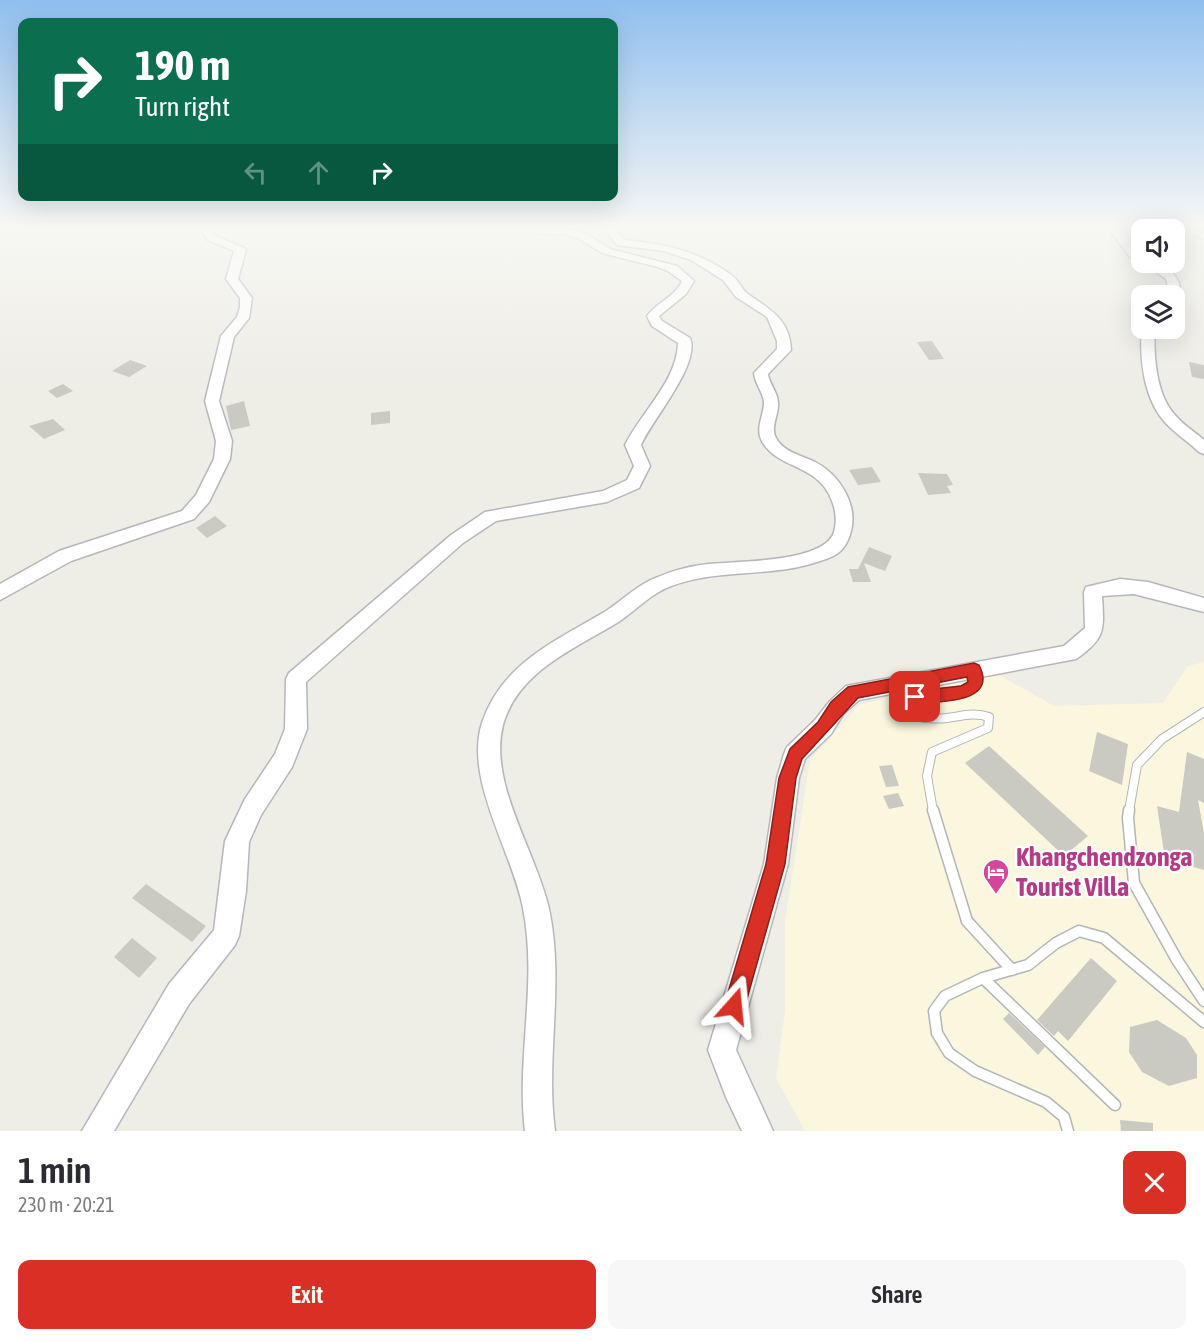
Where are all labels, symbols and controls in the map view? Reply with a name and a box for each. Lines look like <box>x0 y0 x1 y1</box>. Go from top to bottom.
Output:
text: 190 m <box>135 41 230 89</box>
icon: right <box>36 42 114 120</box>
text: Turn right <box>135 91 230 122</box>
icon: left <box>239 156 272 189</box>
icon: ahead <box>302 156 335 189</box>
icon: right <box>365 156 398 189</box>
map controls <box>1131 219 1185 339</box>
button: sound <box>1131 219 1185 273</box>
button: layers <box>1131 285 1185 339</box>
pin <box>889 671 940 722</box>
icon: arrive <box>898 680 931 713</box>
place label: Khangchendzonga Tourist Villa <box>1016 842 1192 902</box>
hotel icon: Khangchendzonga Tourist Villa <box>981 857 1011 895</box>
position arrow <box>702 974 766 1038</box>
text: 1 min <box>18 1149 92 1191</box>
button: close <box>1123 1151 1186 1214</box>
text: 230 m · 20:21 <box>18 1193 115 1216</box>
button: Exit <box>18 1260 596 1329</box>
button: Share <box>608 1260 1186 1329</box>

